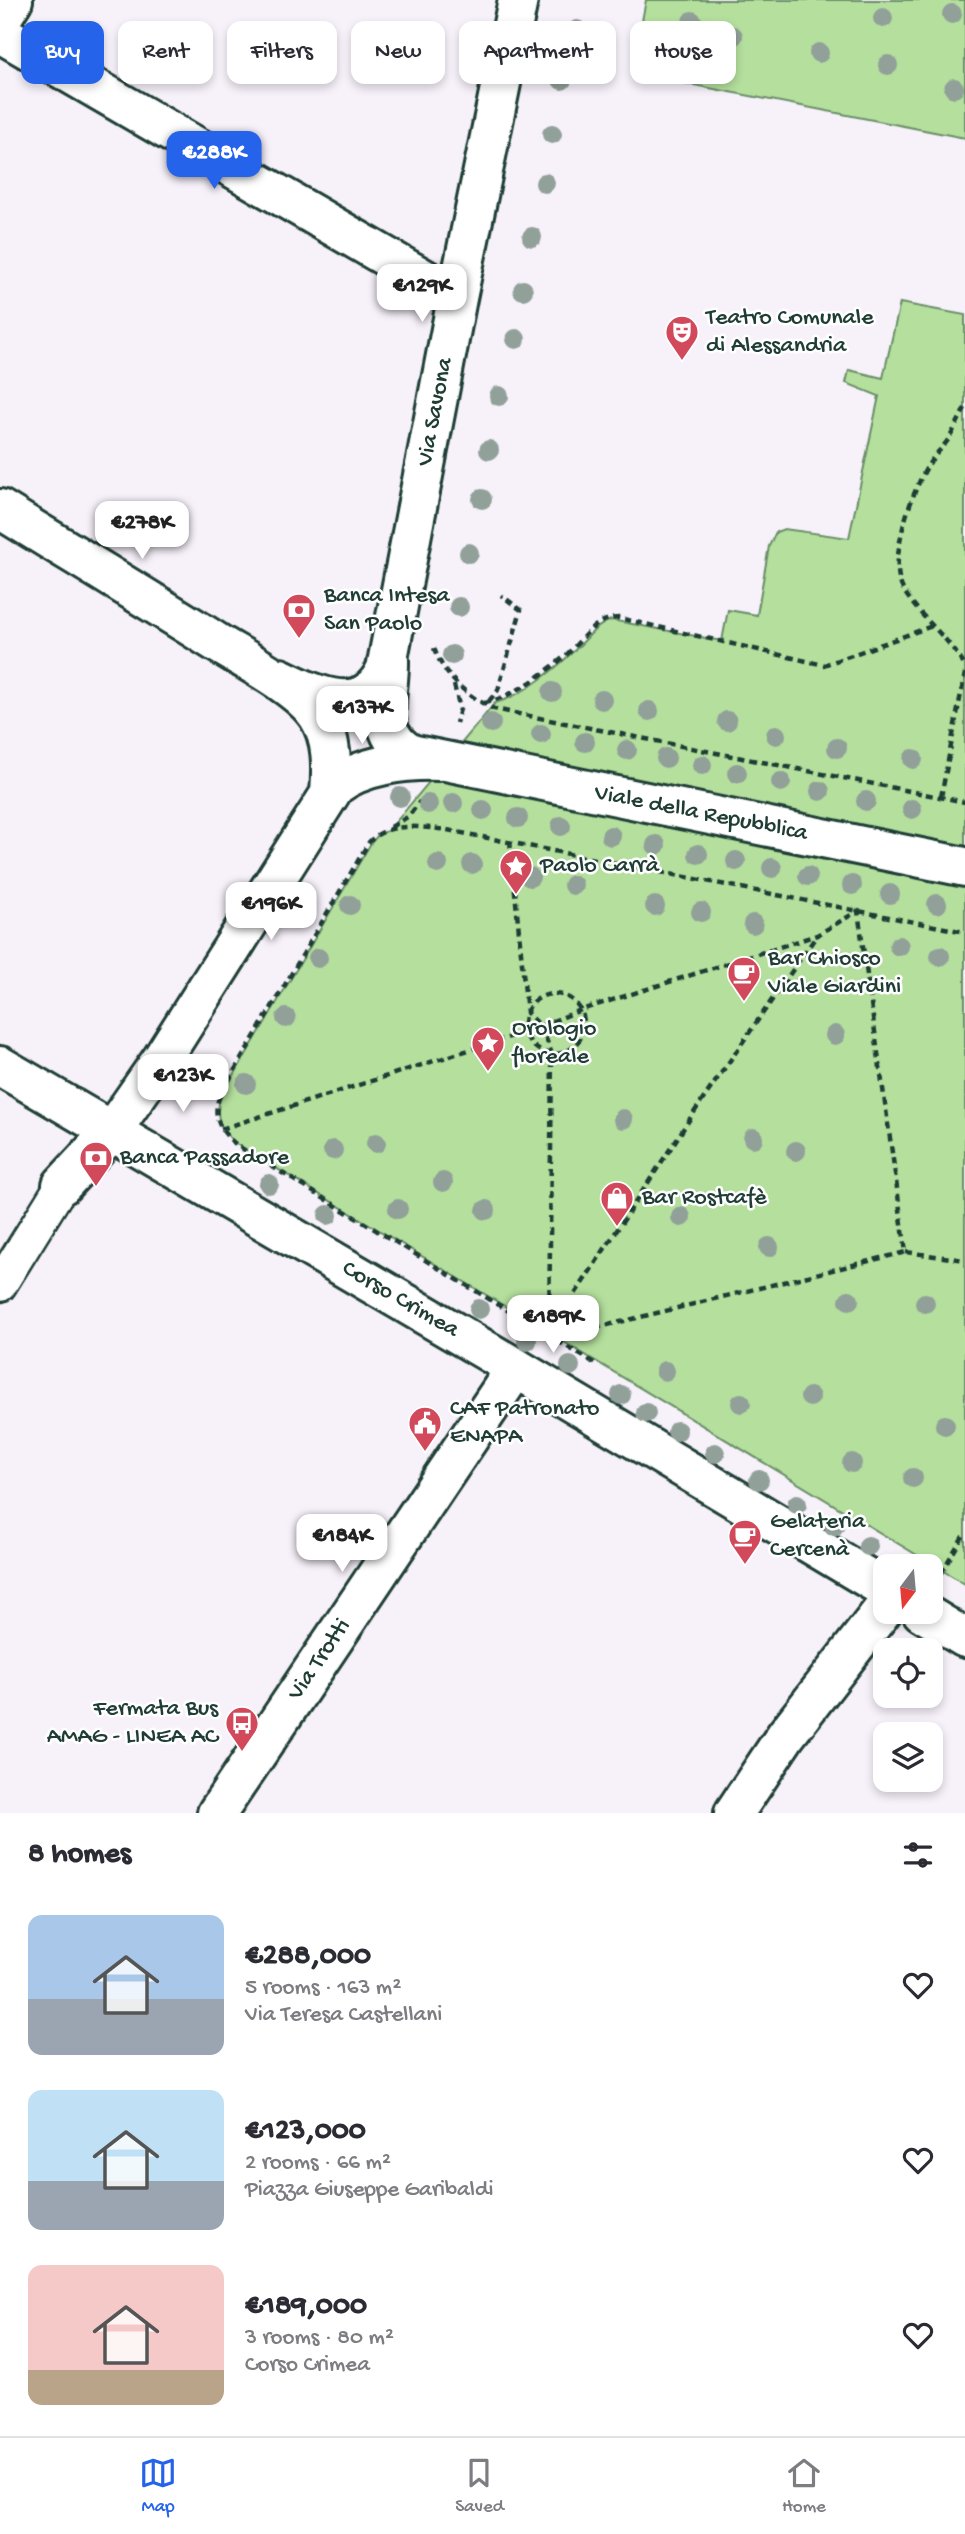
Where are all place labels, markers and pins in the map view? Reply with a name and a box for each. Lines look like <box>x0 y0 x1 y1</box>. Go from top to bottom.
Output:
pin: €288K <box>165 132 263 191</box>
pin: €129K <box>373 264 471 324</box>
place label: Teatro Comunale di Alessandria <box>704 304 874 361</box>
theatre icon: Teatro Comunale di Alessandria <box>663 313 701 362</box>
pin: €278K <box>93 502 191 561</box>
place label: Banca Intesa San Paolo <box>323 582 450 639</box>
bank icon: Banca Intesa San Paolo <box>280 591 318 640</box>
pin: €137K <box>313 686 411 746</box>
place icon: Paolo Carrà <box>497 847 535 896</box>
place label: Paolo Carrà <box>539 852 660 881</box>
pin: €196K <box>222 883 320 942</box>
place label: Bar Chiosco Viale Giardini <box>767 945 901 1002</box>
cafe icon: Bar Chiosco Viale Giardini <box>725 954 763 1003</box>
place label: Orologio floreale <box>511 1015 596 1072</box>
place icon: Orologio floreale <box>469 1024 507 1073</box>
pin: €123K <box>134 1054 232 1114</box>
bank icon: Banca Passadore <box>77 1139 115 1188</box>
place label: Banca Passadore <box>119 1144 290 1173</box>
shop icon: Bar Rostcafè <box>598 1179 636 1228</box>
place label: Bar Rostcafè <box>641 1184 767 1213</box>
pin: €189K <box>504 1296 602 1355</box>
place label: CAF Patronato ENAPA <box>450 1395 599 1452</box>
public building icon: CAF Patronato ENAPA <box>406 1404 444 1453</box>
place label: Gelateria Cercenà <box>770 1508 866 1565</box>
pin: €184K <box>293 1514 391 1574</box>
cafe icon: Gelateria Cercenà <box>726 1517 764 1566</box>
place label: Fermata Bus AMAG - LINEA AC <box>47 1695 220 1752</box>
bus stop icon: Fermata Bus AMAG - LINEA AC <box>223 1704 261 1753</box>

